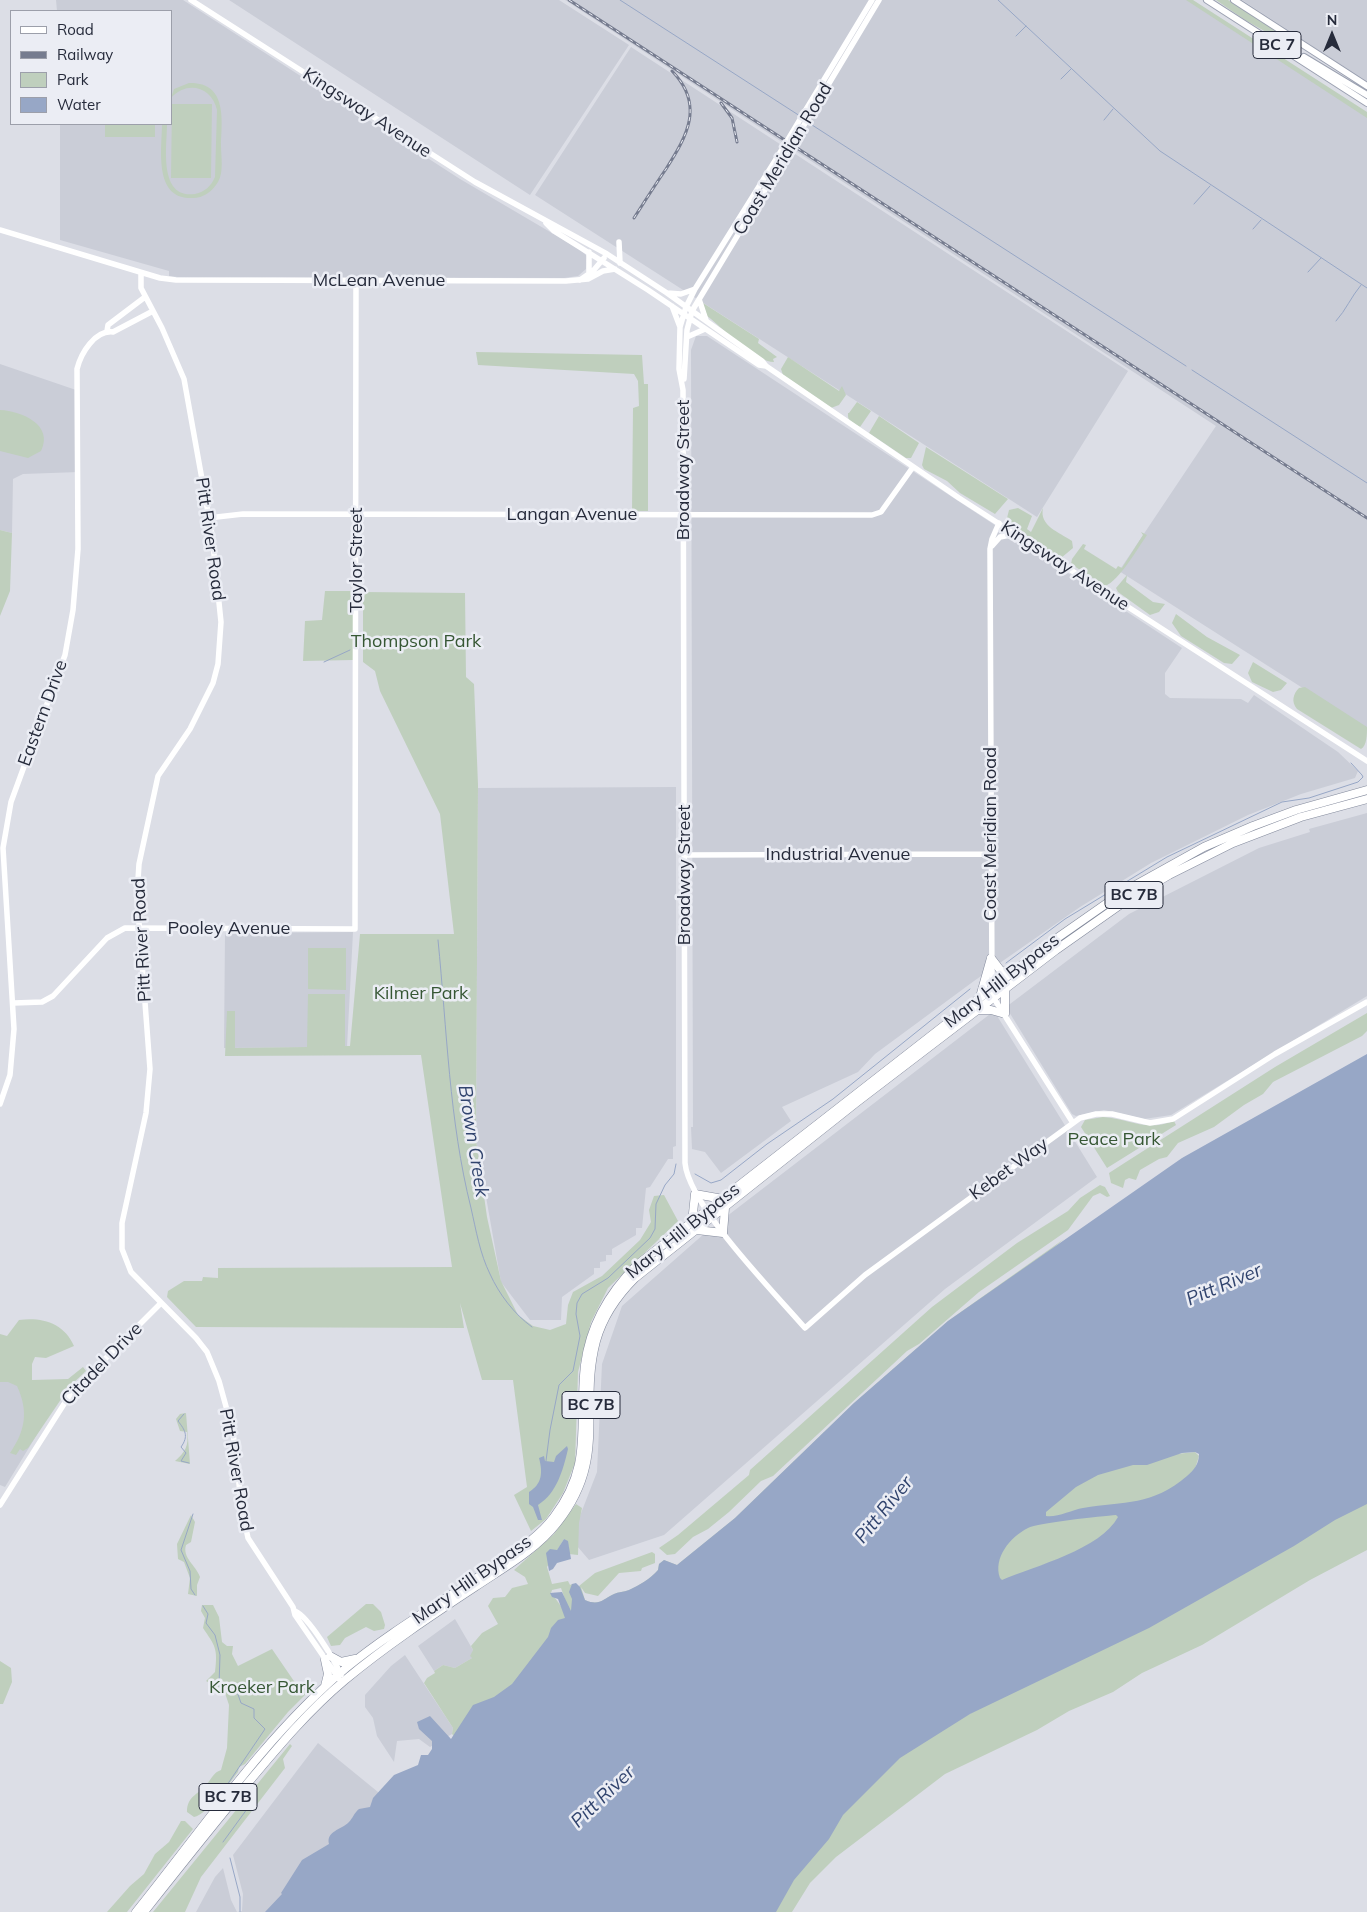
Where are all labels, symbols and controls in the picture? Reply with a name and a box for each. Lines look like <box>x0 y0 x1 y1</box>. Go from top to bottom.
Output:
legend <box>10 10 172 125</box>
north arrow <box>1307 10 1357 60</box>
text: N <box>1327 11 1337 29</box>
text: Road <box>57 20 94 39</box>
road number: BC 7 <box>1253 32 1301 58</box>
text: Railway <box>57 45 113 64</box>
street label: Kingsway Avenue <box>299 63 435 163</box>
text: Park <box>57 70 89 89</box>
street label: Coast Meridian Road <box>729 79 837 239</box>
text: Water <box>57 95 101 114</box>
street label: McLean Avenue <box>313 270 445 292</box>
street label: Broadway Street <box>673 400 695 540</box>
street label: Pitt River Road <box>191 476 229 602</box>
street label: Langan Avenue <box>507 504 637 526</box>
street label: Taylor Street <box>346 507 368 613</box>
street label: Kingsway Avenue <box>997 516 1133 616</box>
park label: Thompson Park <box>351 631 481 653</box>
street label: Eastern Drive <box>14 657 72 769</box>
street label: Coast Meridian Road <box>980 747 1002 921</box>
street label: Broadway Street <box>674 805 696 945</box>
street label: Industrial Avenue <box>766 844 910 866</box>
street label: Pitt River Road <box>128 877 156 1003</box>
road number: BC 7B <box>1105 882 1163 908</box>
street label: Pooley Avenue <box>168 918 290 940</box>
street label: Mary Hill Bypass <box>940 929 1064 1033</box>
park label: Kilmer Park <box>374 983 468 1005</box>
water label: Brown Creek <box>453 1083 493 1199</box>
park label: Peace Park <box>1067 1129 1161 1151</box>
street label: Kebet Way <box>966 1133 1052 1205</box>
street label: Mary Hill Bypass <box>622 1179 744 1283</box>
water label: Pitt River <box>1183 1259 1265 1311</box>
street label: Citadel Drive <box>57 1318 147 1410</box>
road number: BC 7B <box>562 1392 620 1418</box>
street label: Pitt River Road <box>215 1407 257 1533</box>
water label: Pitt River <box>850 1472 918 1548</box>
street label: Mary Hill Bypass <box>408 1531 536 1629</box>
park label: Kroeker Park <box>209 1677 315 1699</box>
water label: Pitt River <box>566 1761 640 1833</box>
road number: BC 7B <box>199 1784 257 1810</box>

